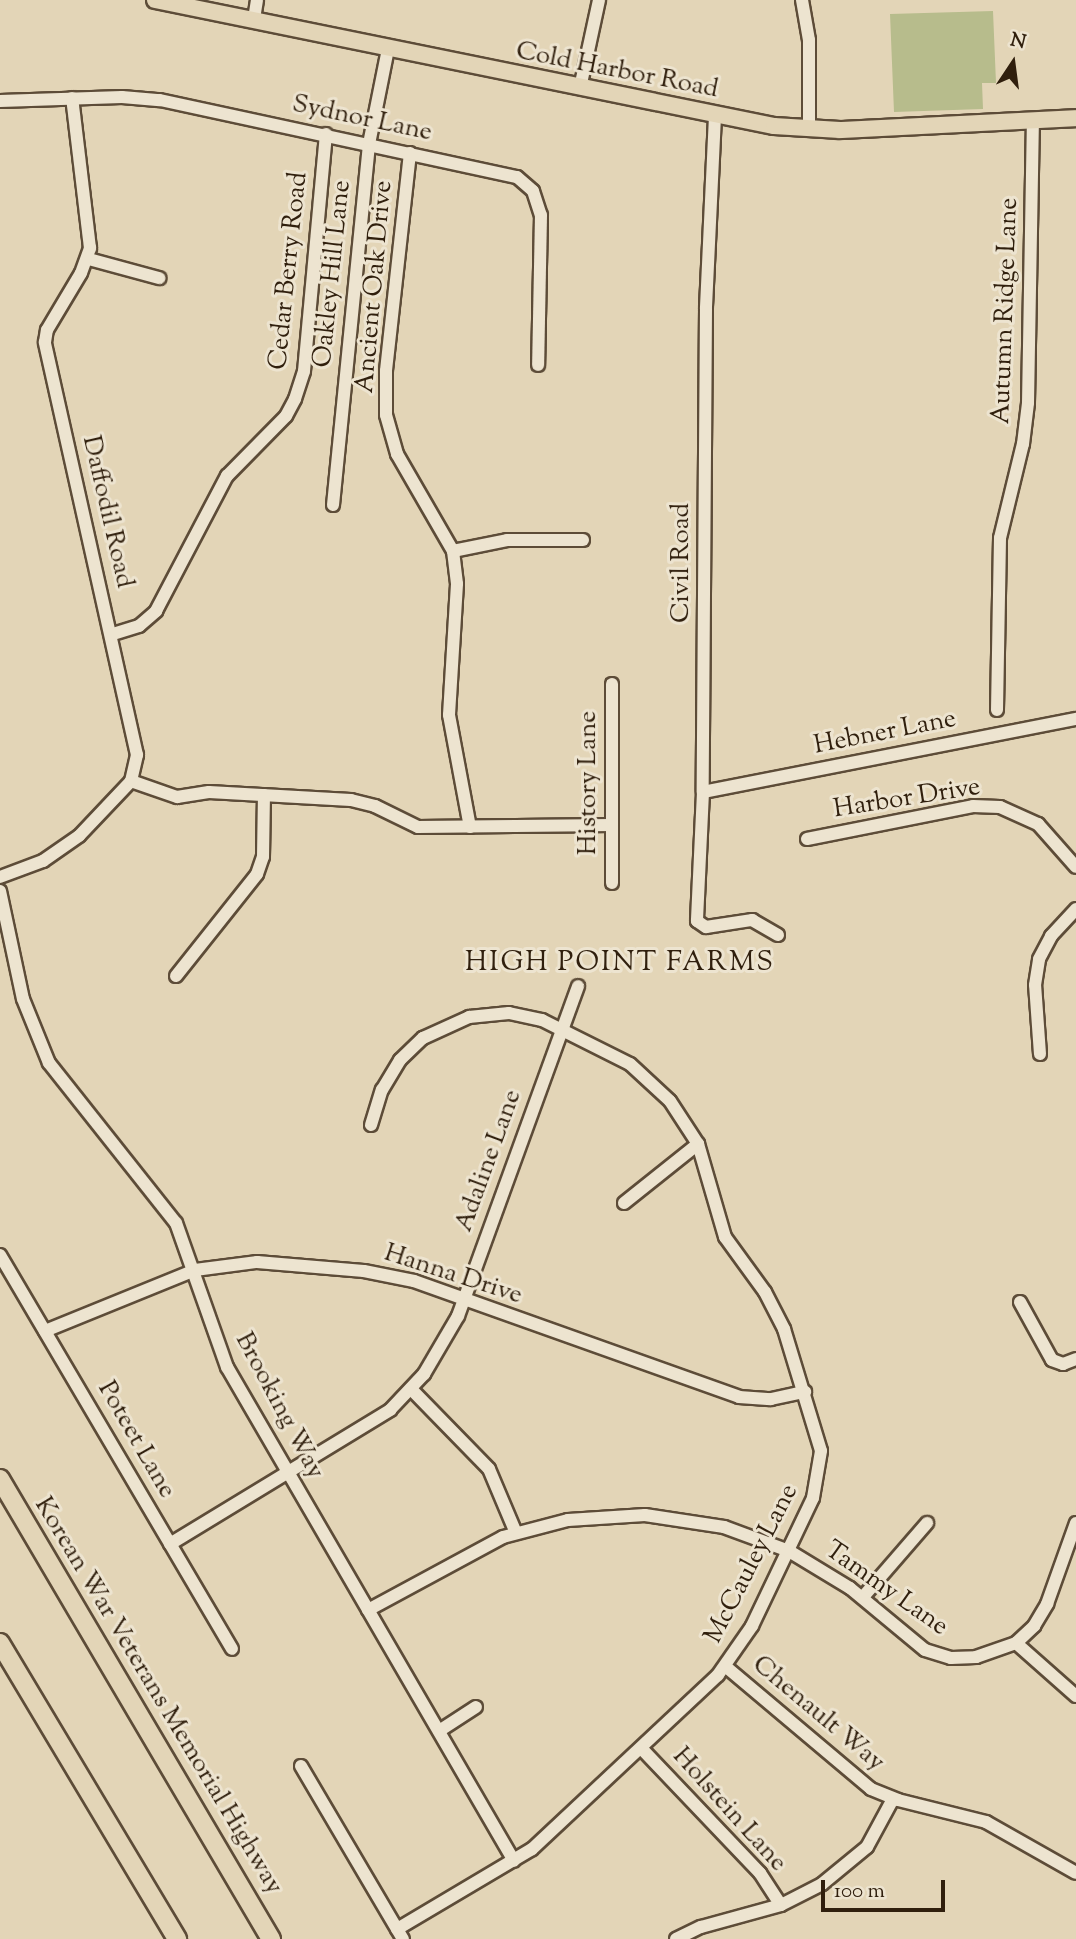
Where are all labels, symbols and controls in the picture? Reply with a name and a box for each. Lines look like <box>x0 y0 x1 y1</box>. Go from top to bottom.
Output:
text: N <box>1007 27 1028 57</box>
north arrow <box>978 28 1048 98</box>
street label: Cold Harbor Road <box>513 36 721 106</box>
street label: Sydnor Lane <box>289 89 435 149</box>
street label: Cedar Berry Road <box>263 170 315 372</box>
street label: Oakley Hill Lane <box>308 179 358 369</box>
street label: Ancient Oak Drive <box>350 179 400 395</box>
street label: Autumn Ridge Lane <box>986 197 1026 425</box>
street label: Daffodil Road <box>74 433 140 591</box>
street label: Civil Road <box>666 503 698 623</box>
street label: Hebner Lane <box>811 704 959 762</box>
street label: History Lane <box>573 711 605 855</box>
street label: Harbor Drive <box>831 772 983 826</box>
district label: HIGH POINT FARMS <box>467 946 773 980</box>
street label: Adaline Lane <box>449 1086 529 1236</box>
street label: Hanna Drive <box>380 1238 526 1312</box>
street label: Brooking Way <box>227 1327 331 1485</box>
street label: Poteet Lane <box>90 1376 182 1504</box>
street label: McCauley Lane <box>698 1479 806 1649</box>
street label: Korean War Veterans Memorial Highway <box>27 1492 289 1900</box>
street label: Tammy Lane <box>818 1535 954 1643</box>
street label: Chenault Way <box>745 1650 891 1778</box>
street label: Holstein Lane <box>665 1741 793 1879</box>
scale bar <box>824 1866 948 1910</box>
text: 100 m <box>834 1877 885 1907</box>

